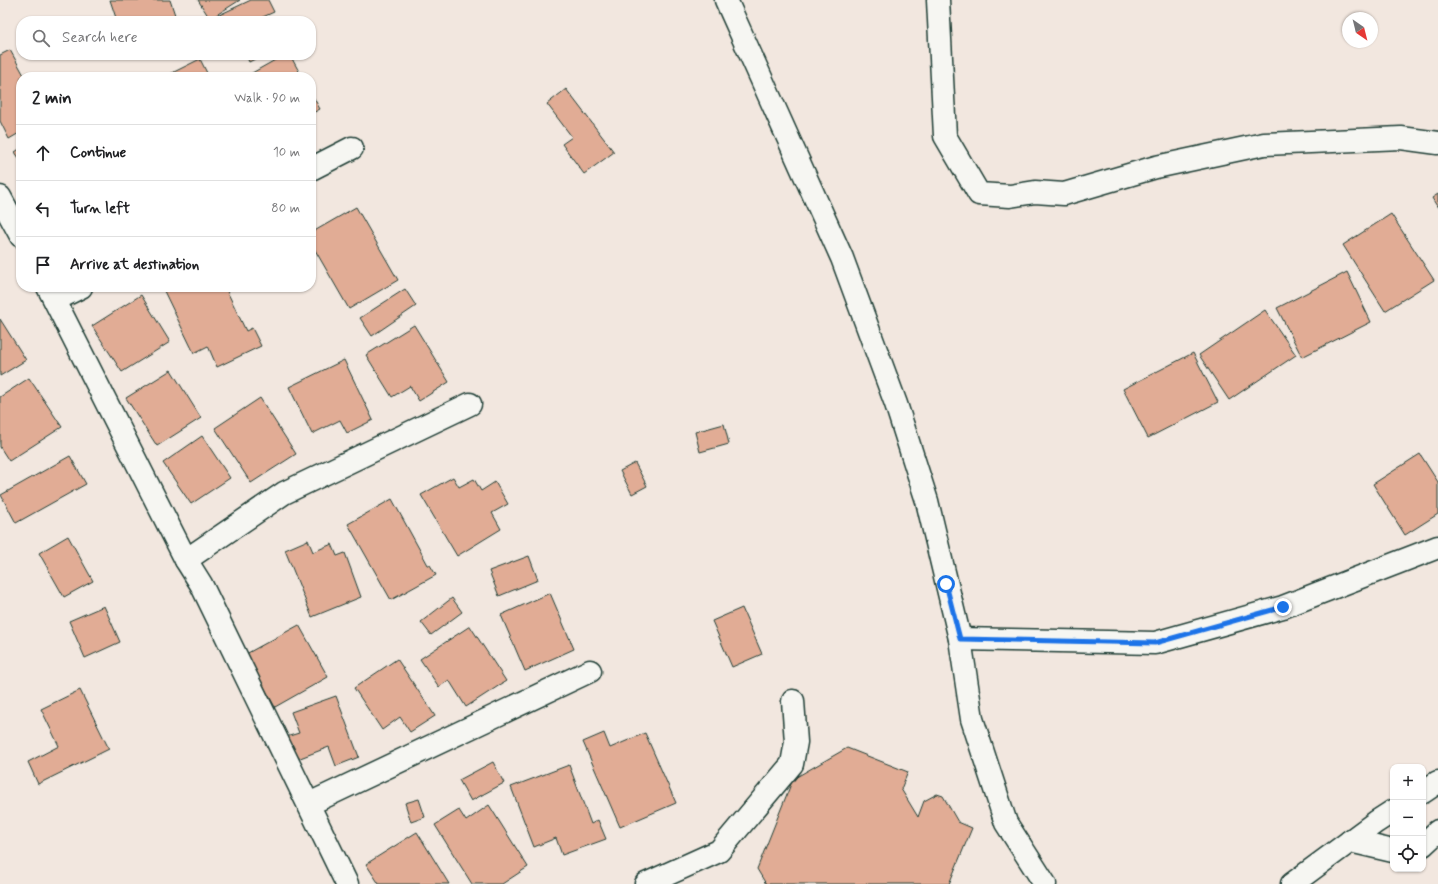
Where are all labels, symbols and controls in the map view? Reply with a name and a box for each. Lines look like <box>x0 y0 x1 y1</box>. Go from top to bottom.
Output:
north arrow <box>1342 12 1378 48</box>
search box <box>16 16 316 60</box>
icon: search <box>30 27 52 49</box>
text: Search here <box>62 28 138 48</box>
text: 2 min <box>32 87 72 109</box>
text: Walk · 90 m <box>234 90 300 107</box>
icon: ahead <box>32 142 54 164</box>
text: Continue <box>70 143 126 163</box>
text: 10 m <box>273 144 300 161</box>
icon: left <box>32 198 54 220</box>
text: Turn left <box>70 199 130 219</box>
text: 80 m <box>271 200 300 217</box>
icon: arrive <box>32 254 54 276</box>
text: Arrive at destination <box>70 255 199 275</box>
route start <box>937 575 955 593</box>
route end <box>1274 598 1292 616</box>
map controls <box>1390 764 1426 872</box>
button: + <box>1390 764 1426 800</box>
button: − <box>1390 800 1426 836</box>
button: locate <box>1390 836 1426 872</box>

